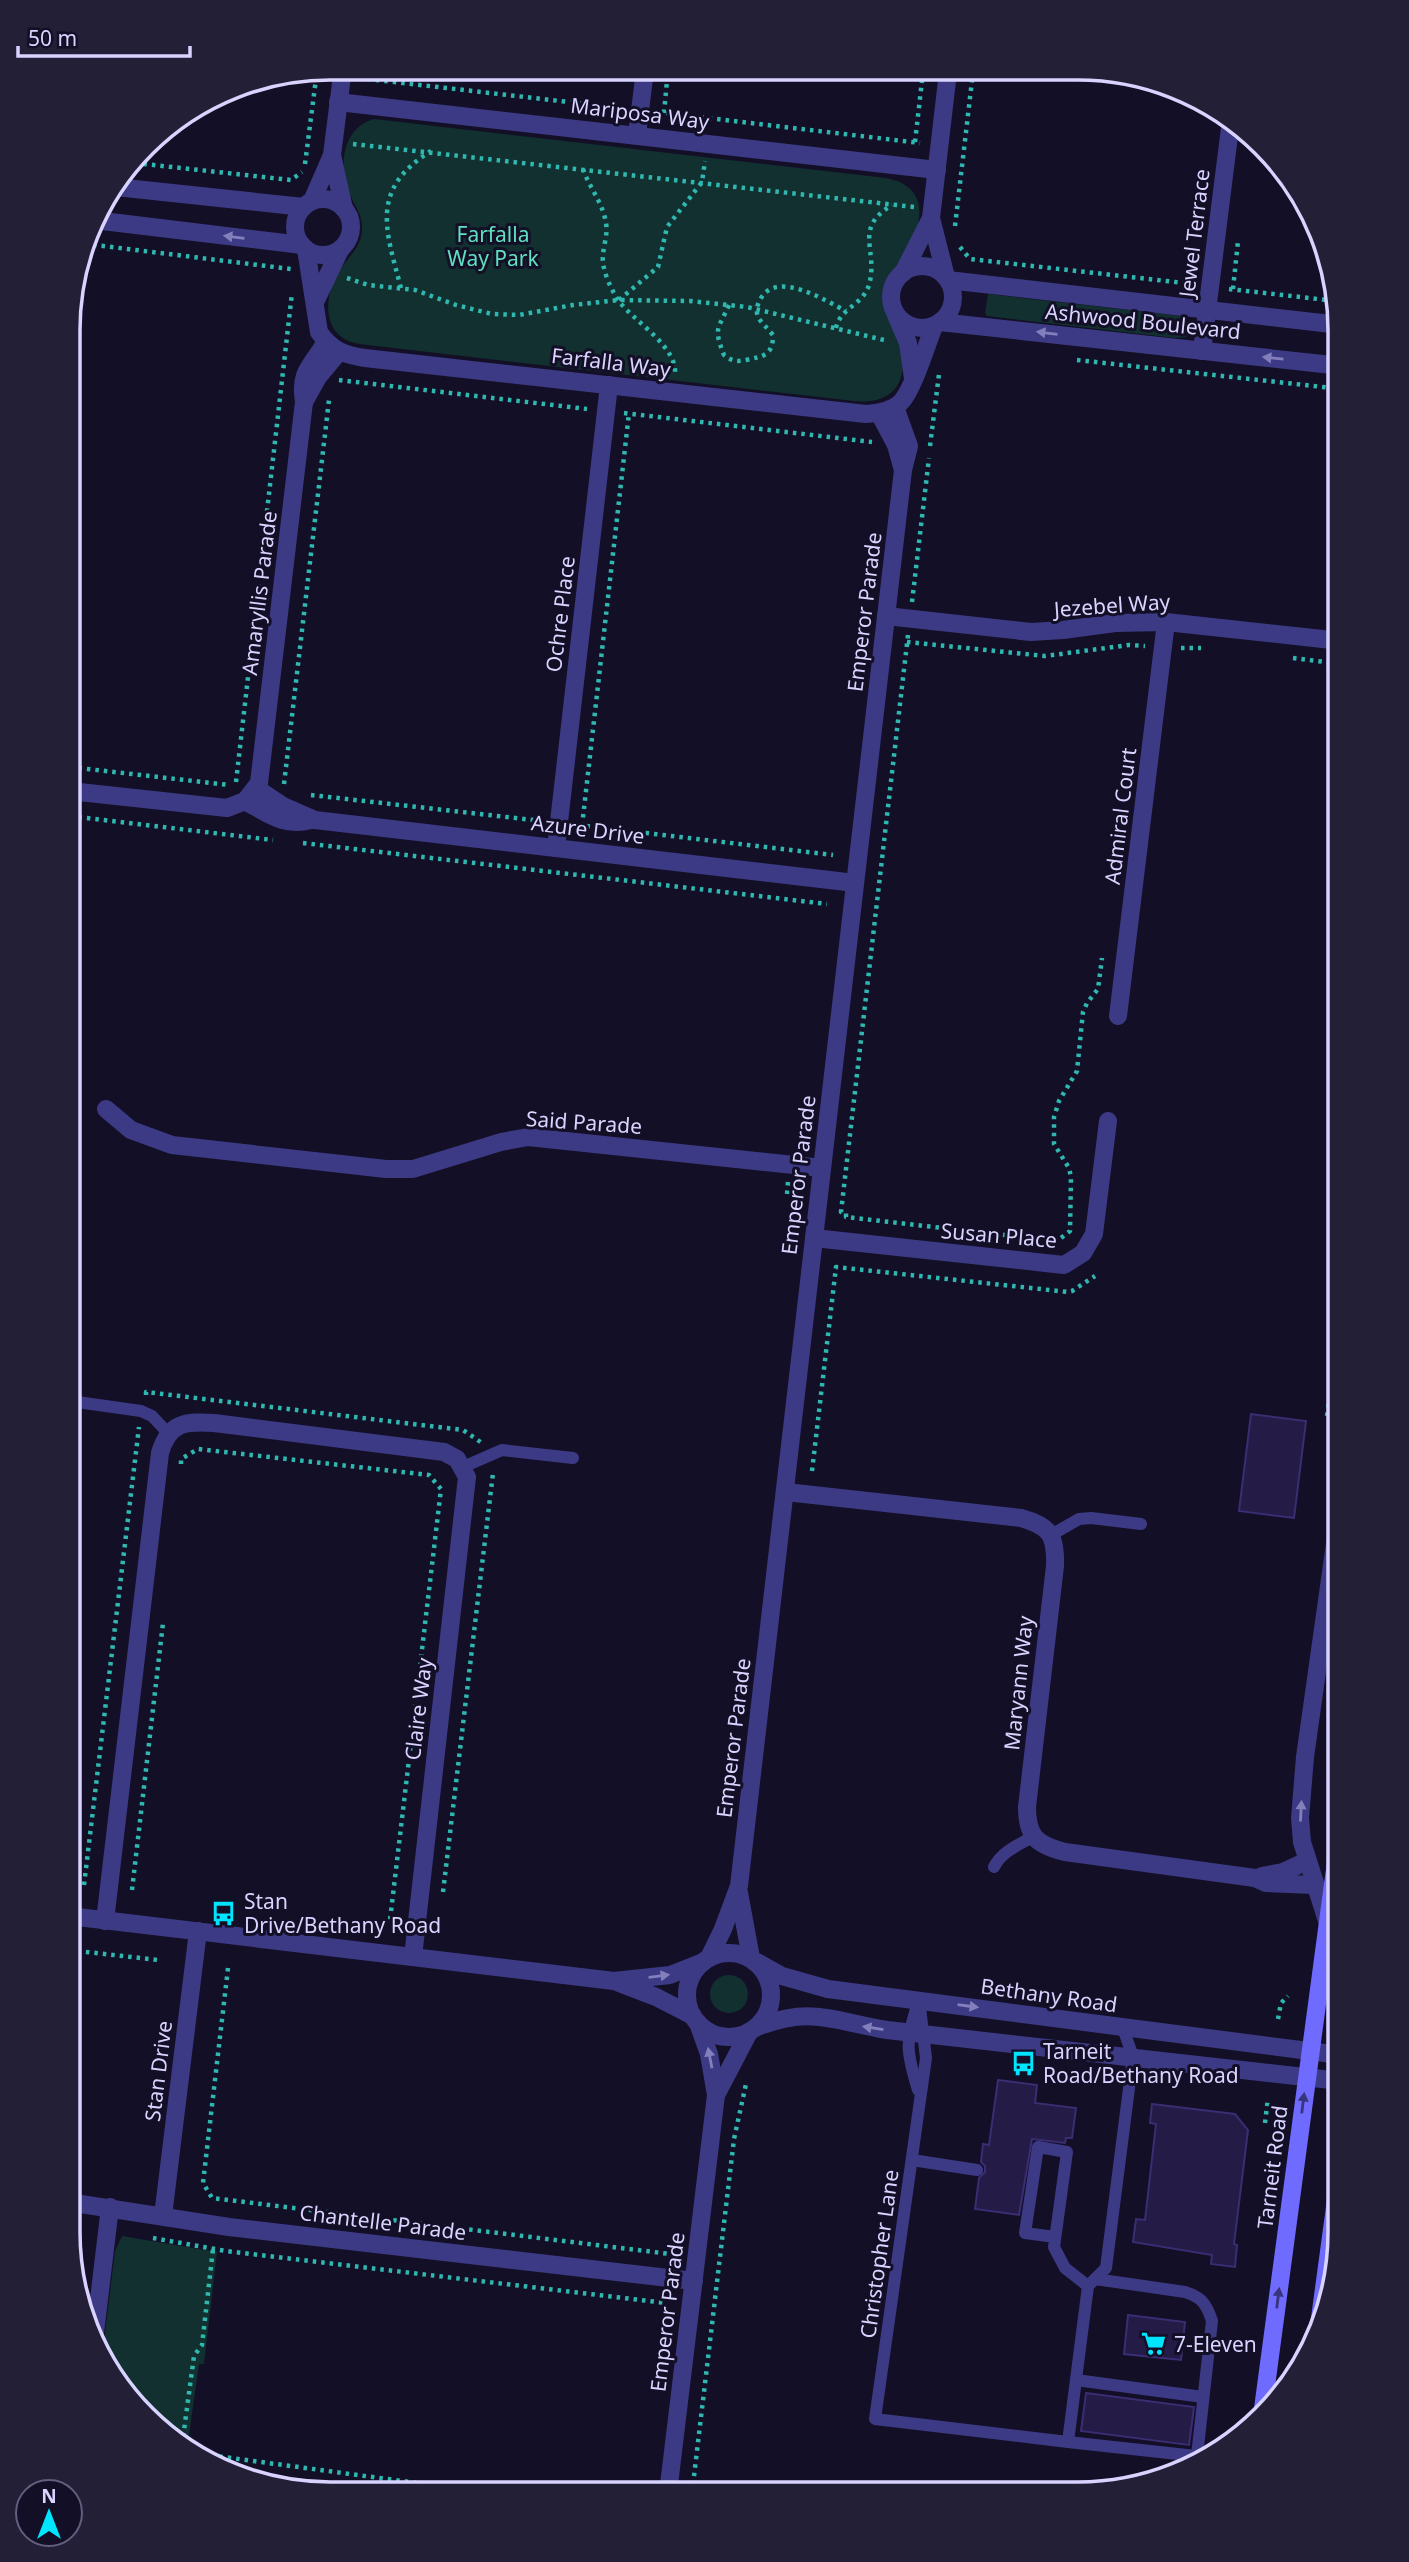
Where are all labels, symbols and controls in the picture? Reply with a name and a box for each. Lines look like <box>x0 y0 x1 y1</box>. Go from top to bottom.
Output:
scale bar <box>18 14 189 58</box>
text: 50 m <box>28 24 77 52</box>
street label: Mariposa Way <box>569 91 711 135</box>
street label: Jewel Terrace <box>1172 167 1216 301</box>
park label: Farfalla Way Park <box>447 220 540 272</box>
one-way arrow <box>223 231 245 242</box>
street label: Ashwood Boulevard <box>1044 297 1242 345</box>
one-way arrow <box>1036 328 1058 339</box>
street label: Farfalla Way <box>550 341 673 383</box>
one-way arrow <box>1262 352 1284 363</box>
street label: Amaryllis Parade <box>235 509 283 677</box>
street label: Emperor Parade <box>840 531 888 693</box>
street label: Ochre Place <box>539 554 581 674</box>
street label: Jezebel Way <box>1051 587 1171 623</box>
street label: Admiral Court <box>1098 746 1142 886</box>
street label: Azure Drive <box>530 808 646 850</box>
street label: Emperor Parade <box>774 1094 822 1256</box>
street label: Said Parade <box>525 1104 643 1140</box>
street label: Susan Place <box>940 1216 1058 1254</box>
street label: Maryann Way <box>997 1614 1039 1752</box>
street label: Claire Way <box>398 1656 438 1762</box>
street label: Emperor Parade <box>709 1657 757 1819</box>
one-way arrow <box>1295 1800 1306 1822</box>
place label: Stan Drive/Bethany Road <box>244 1887 441 1939</box>
bus stop icon: Stan Drive/Bethany Road <box>210 1899 238 1927</box>
one-way arrow <box>649 1971 671 1982</box>
street label: Bethany Road <box>979 1972 1119 2018</box>
one-way arrow <box>957 2001 979 2012</box>
street label: Stan Drive <box>138 2019 178 2123</box>
one-way arrow <box>862 2022 884 2033</box>
place label: Tarneit Road/Bethany Road <box>1043 2037 1239 2089</box>
one-way arrow <box>704 2047 715 2069</box>
bus stop icon: Tarneit Road/Bethany Road <box>1009 2049 1037 2077</box>
one-way arrow <box>1298 2092 1309 2114</box>
street label: Tarneit Road <box>1251 2104 1293 2230</box>
street label: Christopher Lane <box>853 2168 905 2340</box>
street label: Chantelle Parade <box>298 2198 468 2246</box>
street label: Emperor Parade <box>643 2231 691 2393</box>
one-way arrow <box>1272 2287 1283 2309</box>
supermarket icon: 7-Eleven <box>1140 2330 1168 2358</box>
place label: 7-Eleven <box>1174 2330 1257 2358</box>
north arrow <box>14 2478 84 2548</box>
text: N <box>41 2483 57 2509</box>

